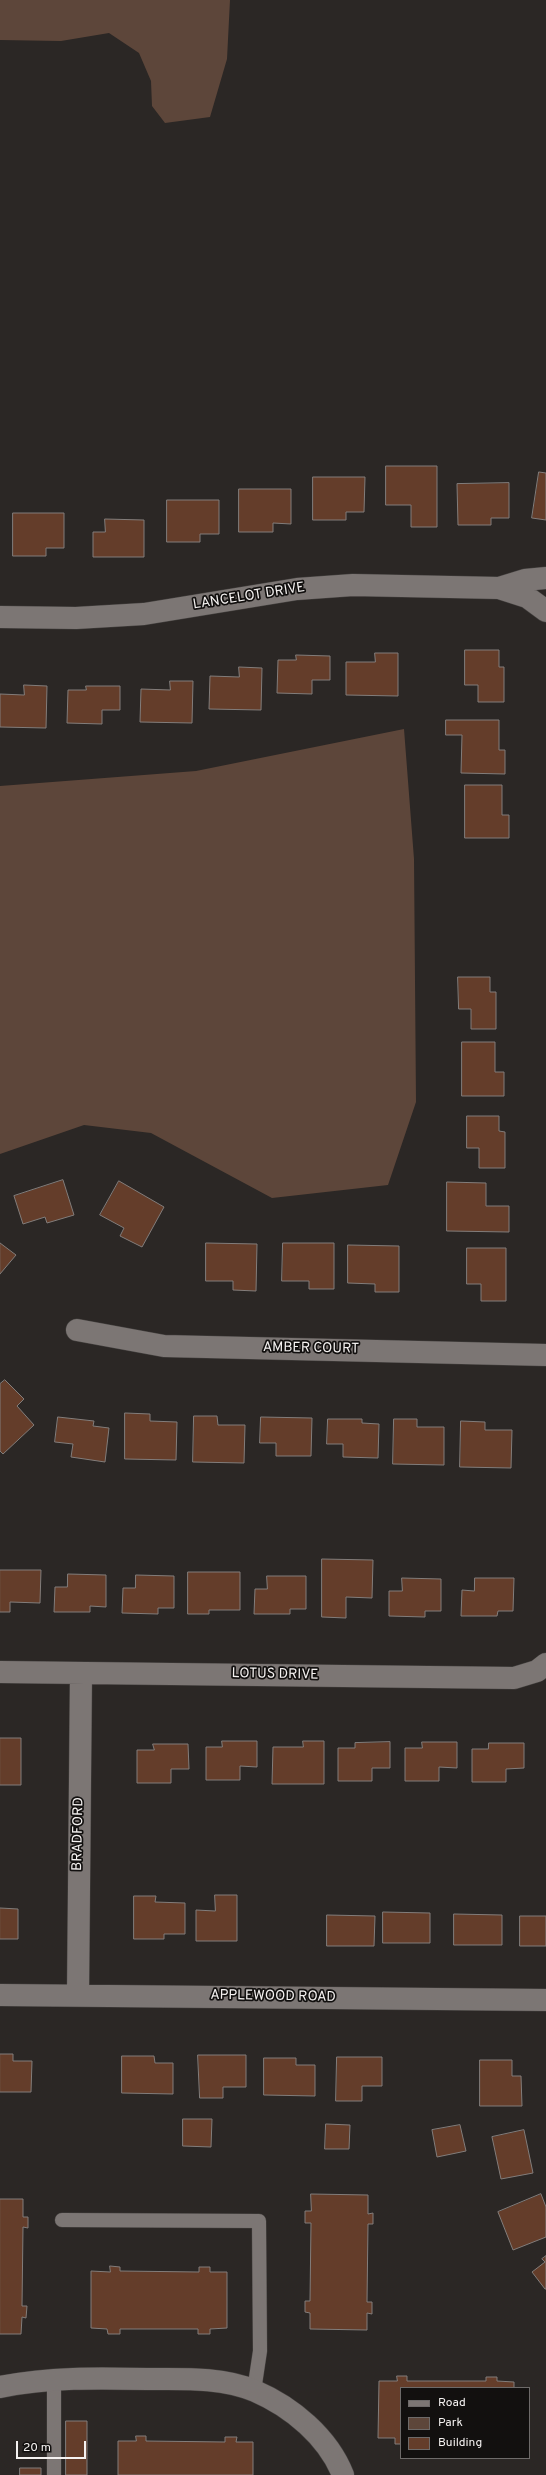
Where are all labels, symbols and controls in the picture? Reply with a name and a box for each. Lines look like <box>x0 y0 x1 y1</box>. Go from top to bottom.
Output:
street label: LANCELOT DRIVE <box>192 580 306 614</box>
street label: AMBER COURT <box>263 1340 359 1358</box>
street label: LOTUS DRIVE <box>231 1666 319 1684</box>
street label: BRADFORD <box>70 1797 88 1871</box>
street label: APPLEWOOD ROAD <box>210 1988 336 2006</box>
legend <box>400 2387 530 2459</box>
text: Road <box>438 2395 466 2411</box>
text: Park <box>438 2415 463 2431</box>
scale bar <box>18 2433 88 2459</box>
text: Building <box>438 2435 482 2451</box>
text: 20 m <box>23 2440 51 2456</box>

